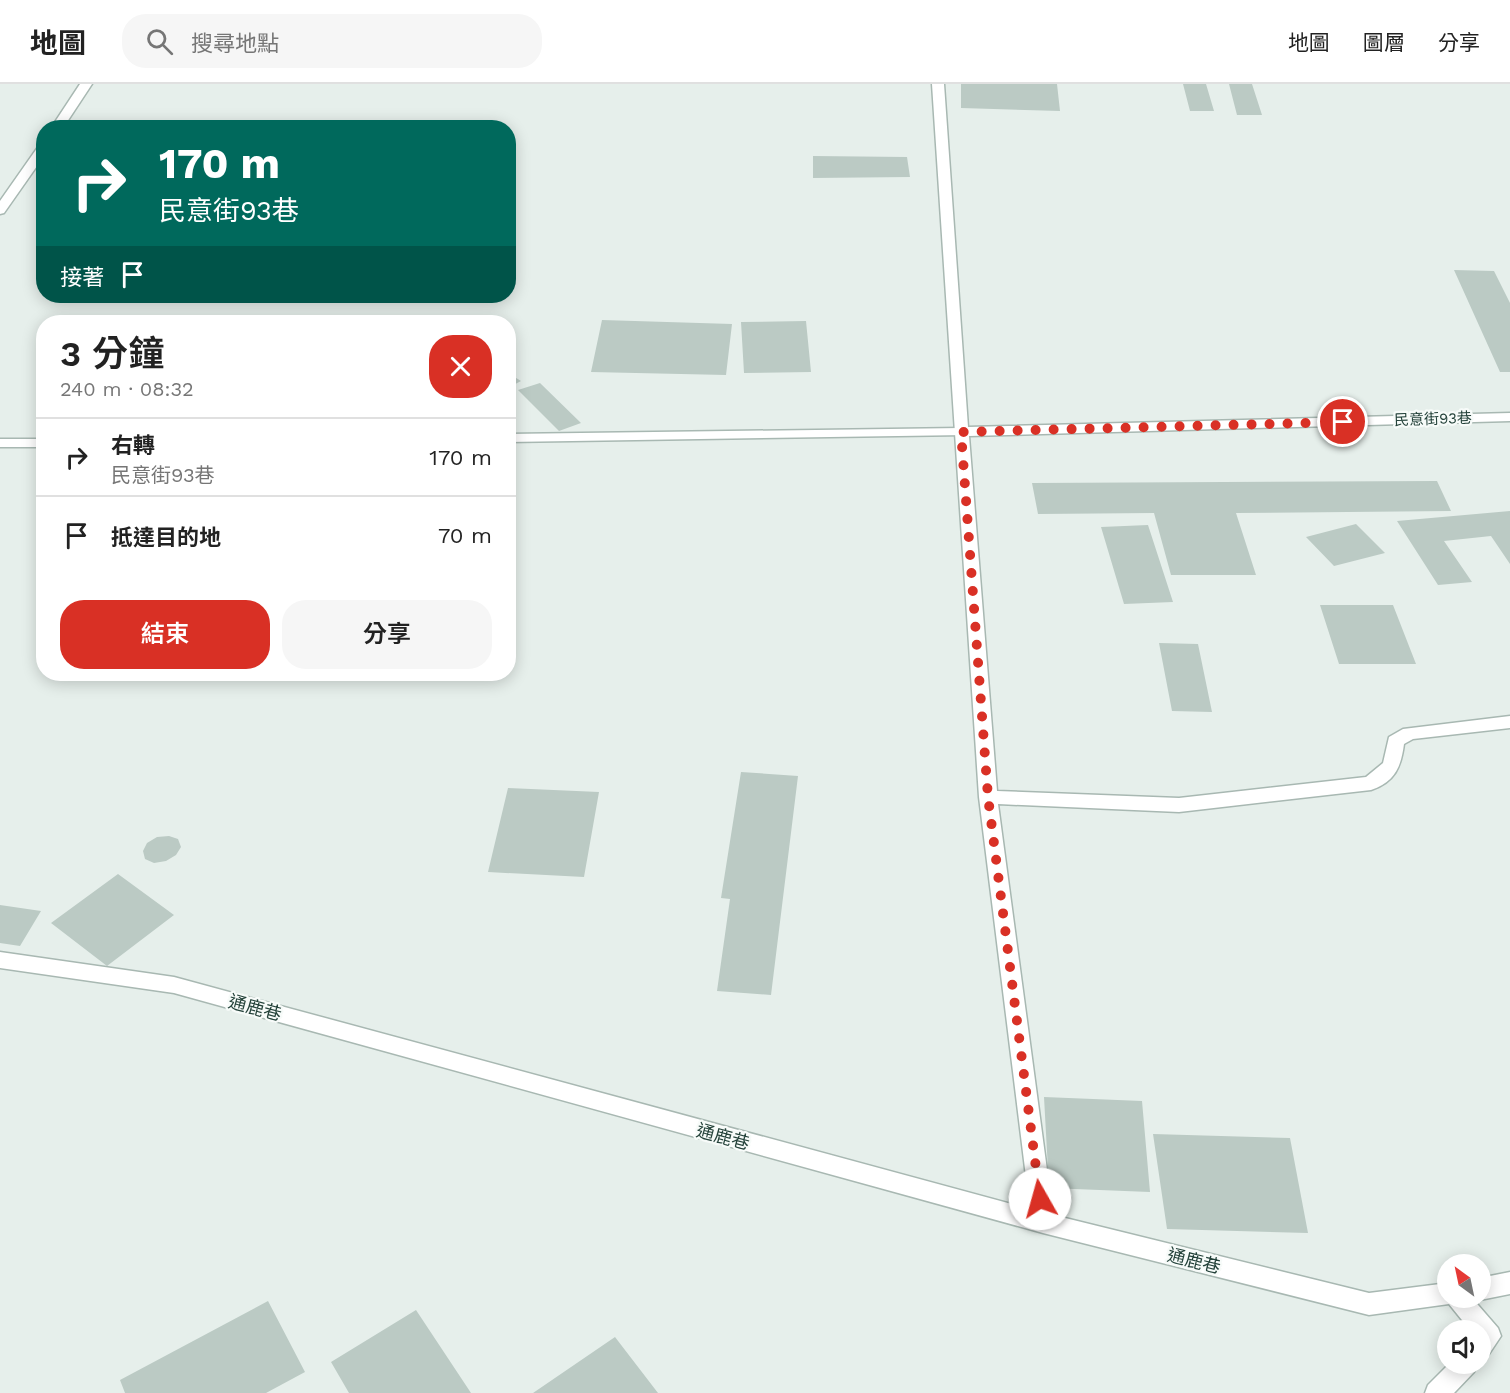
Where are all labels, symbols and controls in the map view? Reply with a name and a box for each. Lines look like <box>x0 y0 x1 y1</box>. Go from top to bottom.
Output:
search box <box>122 14 542 68</box>
icon: search <box>143 25 176 58</box>
text: 地圖 <box>30 27 86 60</box>
text: 地圖 <box>1288 30 1330 55</box>
text: 圖層 <box>1363 30 1405 55</box>
text: 分享 <box>1438 30 1480 55</box>
text: 搜尋地點 <box>191 31 279 56</box>
text: 170 m <box>159 139 280 188</box>
icon: right <box>60 144 138 222</box>
text: 民意街93巷 <box>159 195 299 227</box>
icon: arrive <box>116 258 149 291</box>
text: 接著 <box>60 265 104 290</box>
text: 3 分鐘 <box>60 333 164 375</box>
button: close <box>429 335 492 398</box>
text: 240 m · 08:32 <box>60 377 194 401</box>
pin <box>1317 396 1368 447</box>
icon: arrive <box>1326 405 1359 438</box>
street label: 民意街93巷 <box>1394 409 1472 429</box>
text: 右轉 <box>111 433 155 458</box>
icon: right <box>60 441 93 474</box>
text: 170 m <box>429 445 492 470</box>
text: 民意街93巷 <box>111 463 215 487</box>
icon: arrive <box>60 519 93 552</box>
text: 70 m <box>438 523 492 548</box>
text: 抵達目的地 <box>111 525 221 550</box>
button: 結束 <box>60 600 270 669</box>
button: 分享 <box>282 600 492 669</box>
street label: 通鹿巷 <box>226 990 284 1025</box>
street label: 通鹿巷 <box>694 1119 752 1154</box>
position arrow <box>1008 1167 1072 1231</box>
street label: 通鹿巷 <box>1165 1244 1223 1277</box>
north arrow <box>1437 1254 1491 1308</box>
map controls <box>1437 1254 1491 1374</box>
button: sound <box>1437 1320 1491 1374</box>

